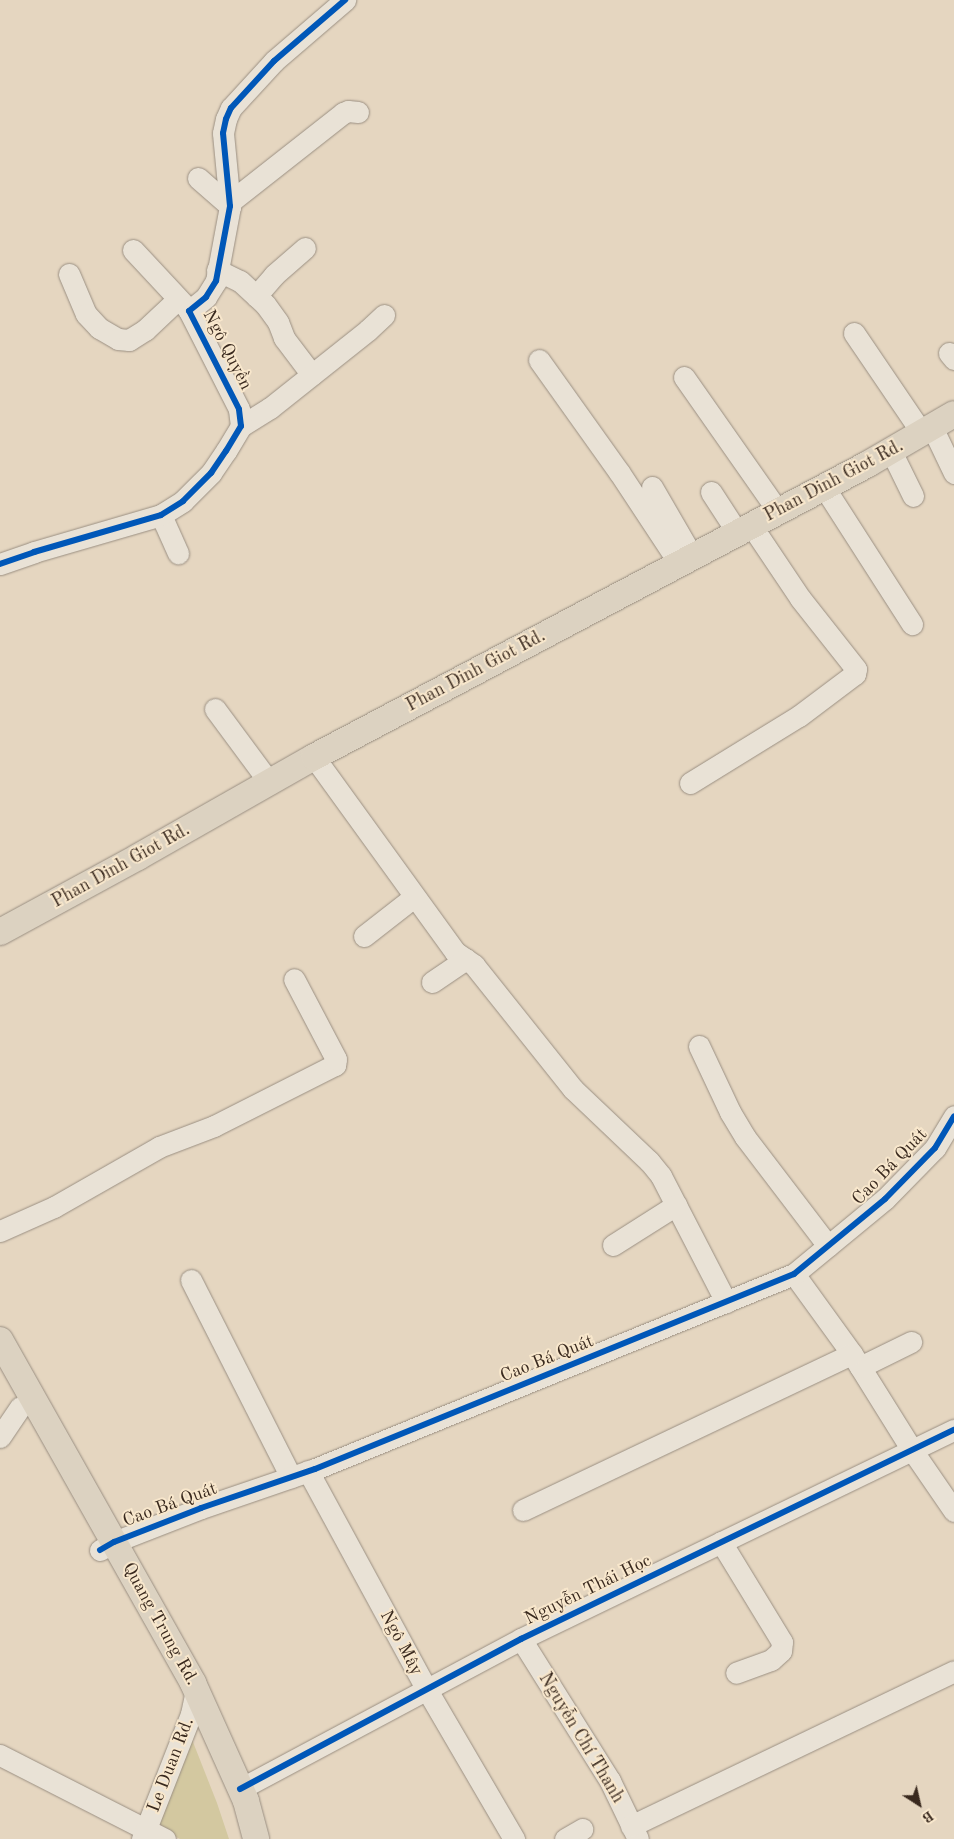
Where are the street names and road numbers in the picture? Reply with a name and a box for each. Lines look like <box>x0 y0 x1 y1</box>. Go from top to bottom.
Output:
street label: Ngô Quyền <box>198 306 256 394</box>
street label: Phan Dinh Giot Rd. <box>761 435 907 527</box>
street label: Phan Dinh Giot Rd. <box>403 625 549 717</box>
street label: Phan Dinh Giot Rd. <box>48 819 194 913</box>
street label: Cao Bá Quát <box>848 1124 932 1210</box>
street label: Cao Bá Quát <box>497 1331 597 1387</box>
street label: Cao Bá Quát <box>120 1478 220 1532</box>
street label: Nguyễn Thái Học <box>521 1550 655 1630</box>
street label: Quang Trung Rd. <box>117 1559 203 1689</box>
street label: Ngô Mây <box>375 1607 427 1679</box>
street label: Nguyễn Chí Thanh <box>534 1669 628 1807</box>
street label: Le Duan Rd. <box>143 1714 199 1816</box>

